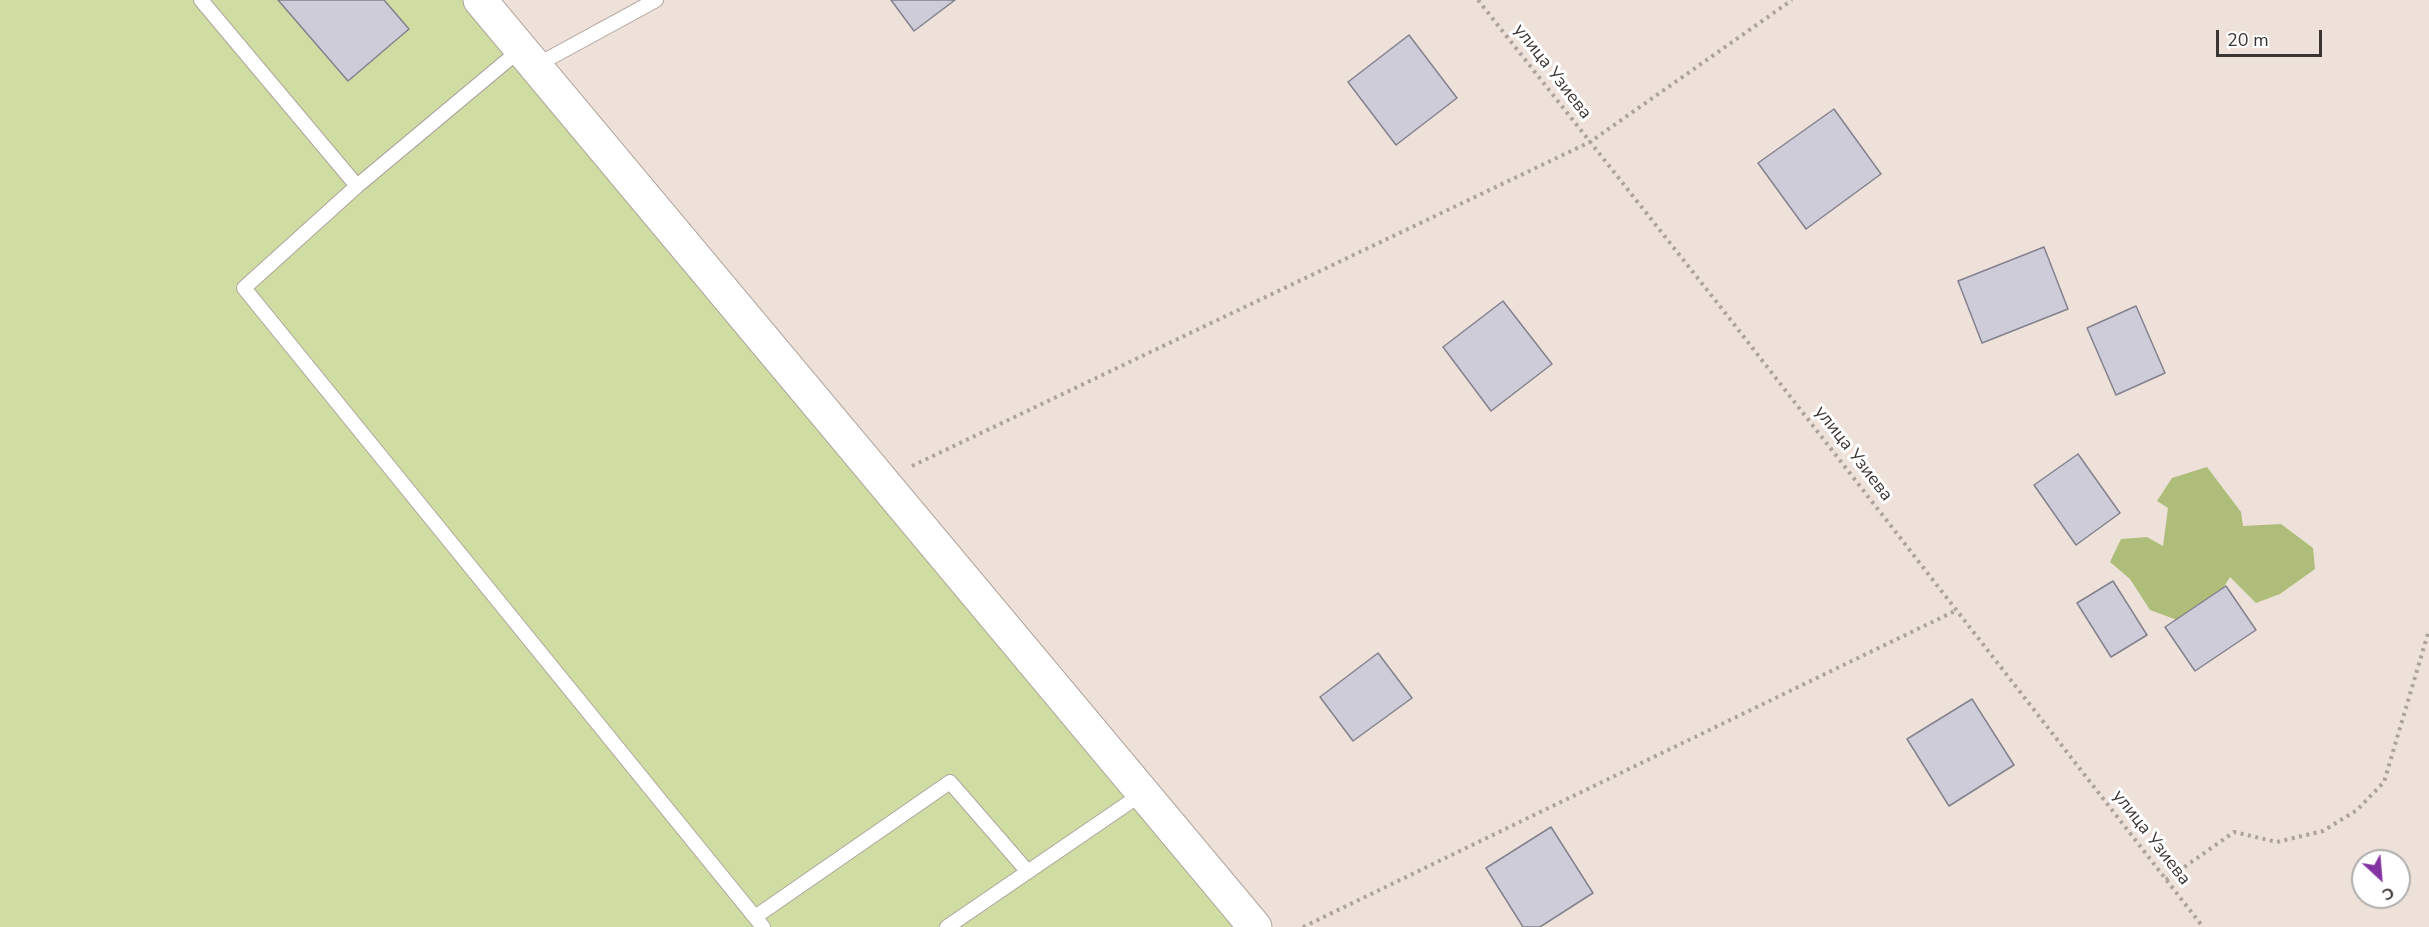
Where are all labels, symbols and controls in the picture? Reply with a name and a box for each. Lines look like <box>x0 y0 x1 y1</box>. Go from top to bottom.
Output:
scale bar <box>2219 18 2326 56</box>
street label: улица Узиева <box>1508 20 1596 124</box>
text: 20 m <box>2227 28 2269 52</box>
street label: улица Узиева <box>1809 402 1897 506</box>
street label: улица Узиева <box>2107 786 2195 890</box>
north arrow <box>2351 849 2411 909</box>
text: С <box>2378 881 2398 906</box>

